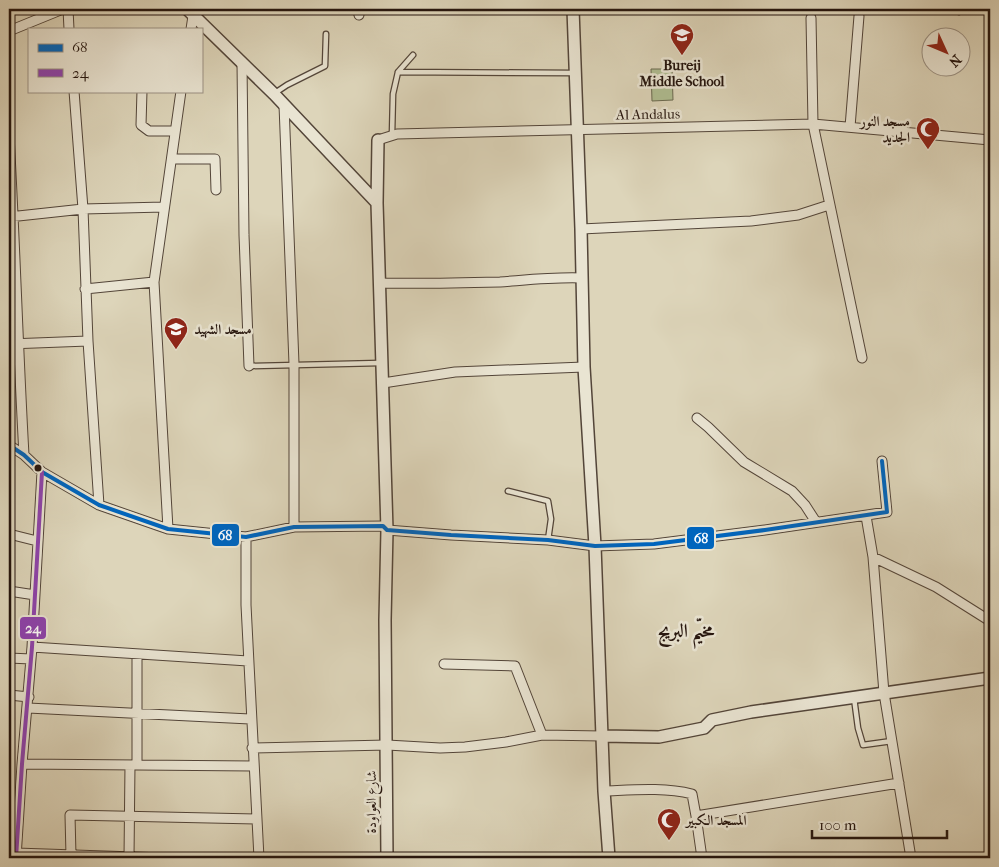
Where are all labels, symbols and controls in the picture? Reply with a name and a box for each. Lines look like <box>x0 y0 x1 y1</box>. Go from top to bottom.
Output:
school or university icon: Bureij Middle School <box>669 22 695 56</box>
legend <box>28 28 202 92</box>
north arrow <box>922 28 972 78</box>
text: 68 <box>72 38 88 56</box>
text: N <box>945 51 965 71</box>
place label: Bureij Middle School <box>639 57 725 90</box>
text: 24 <box>72 64 90 82</box>
street label: Al Andalus <box>615 105 680 124</box>
place label: مسجد النور الجديد <box>858 113 910 146</box>
mosque icon: مسجد النور الجديد <box>915 116 941 150</box>
school or university icon: مسجد الشهيد <box>163 316 189 350</box>
place label: مسجد الشهيد <box>194 321 252 339</box>
unlabelled marker <box>33 463 43 473</box>
line badge: 68 <box>211 523 240 547</box>
line badge: 68 <box>686 526 715 550</box>
text: 68 <box>218 527 232 544</box>
text: 68 <box>694 530 708 547</box>
line badge: 24 <box>19 616 47 640</box>
district label: مخيّم البريج <box>658 618 715 649</box>
text: 24 <box>25 620 41 637</box>
street label: شارع العواودة <box>363 771 383 833</box>
mosque icon: المسجد الكبير <box>656 807 682 841</box>
scale bar <box>812 807 946 839</box>
place label: المسجد الكبير <box>684 812 746 829</box>
text: 100 m <box>819 816 857 834</box>

